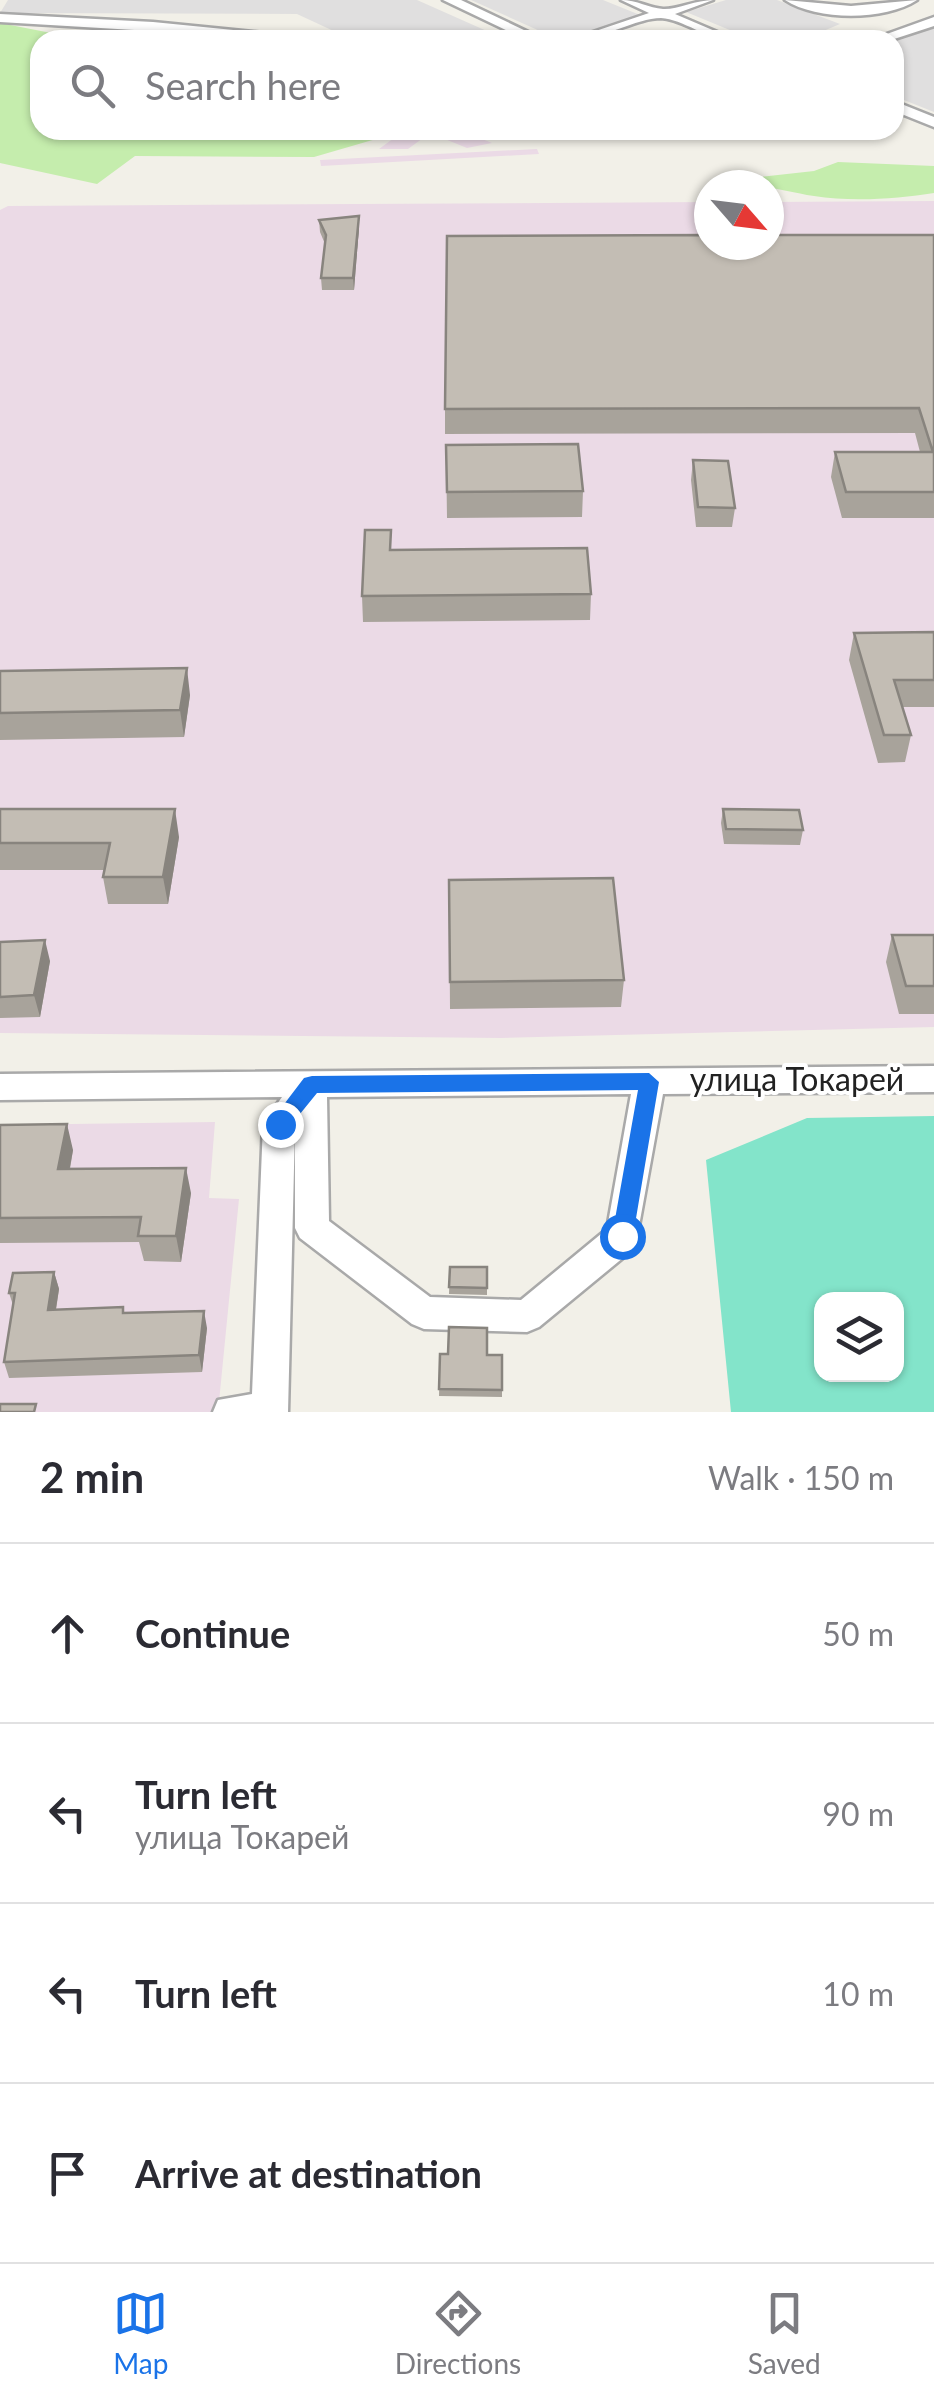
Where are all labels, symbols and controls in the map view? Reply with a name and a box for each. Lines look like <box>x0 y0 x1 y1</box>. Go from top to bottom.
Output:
search box <box>30 30 904 140</box>
icon: search <box>65 58 120 113</box>
text: Search here <box>145 62 341 108</box>
north arrow <box>694 170 784 260</box>
street label: улица Токарей <box>690 1059 904 1098</box>
route end <box>258 1102 304 1148</box>
route start <box>600 1214 646 1260</box>
map controls <box>814 1292 904 1382</box>
button: layers <box>814 1292 904 1382</box>
text: 2 min <box>40 1452 144 1502</box>
text: Walk · 150 m <box>708 1458 894 1497</box>
icon: ahead <box>40 1606 95 1661</box>
text: Continue <box>135 1610 290 1656</box>
text: 50 m <box>822 1614 894 1653</box>
text: Turn left <box>135 1771 277 1817</box>
icon: left <box>40 1786 95 1841</box>
text: 90 m <box>822 1794 894 1833</box>
text: улица Токарей <box>135 1817 349 1856</box>
icon: left <box>40 1966 95 2021</box>
text: Turn left <box>135 1970 277 2016</box>
text: 10 m <box>822 1974 894 2013</box>
icon: arrive <box>40 2146 95 2201</box>
text: Arrive at destination <box>135 2150 482 2196</box>
tab: Map <box>113 2286 168 2380</box>
tab: Directions <box>395 2286 521 2380</box>
tab: Saved <box>748 2286 821 2380</box>

